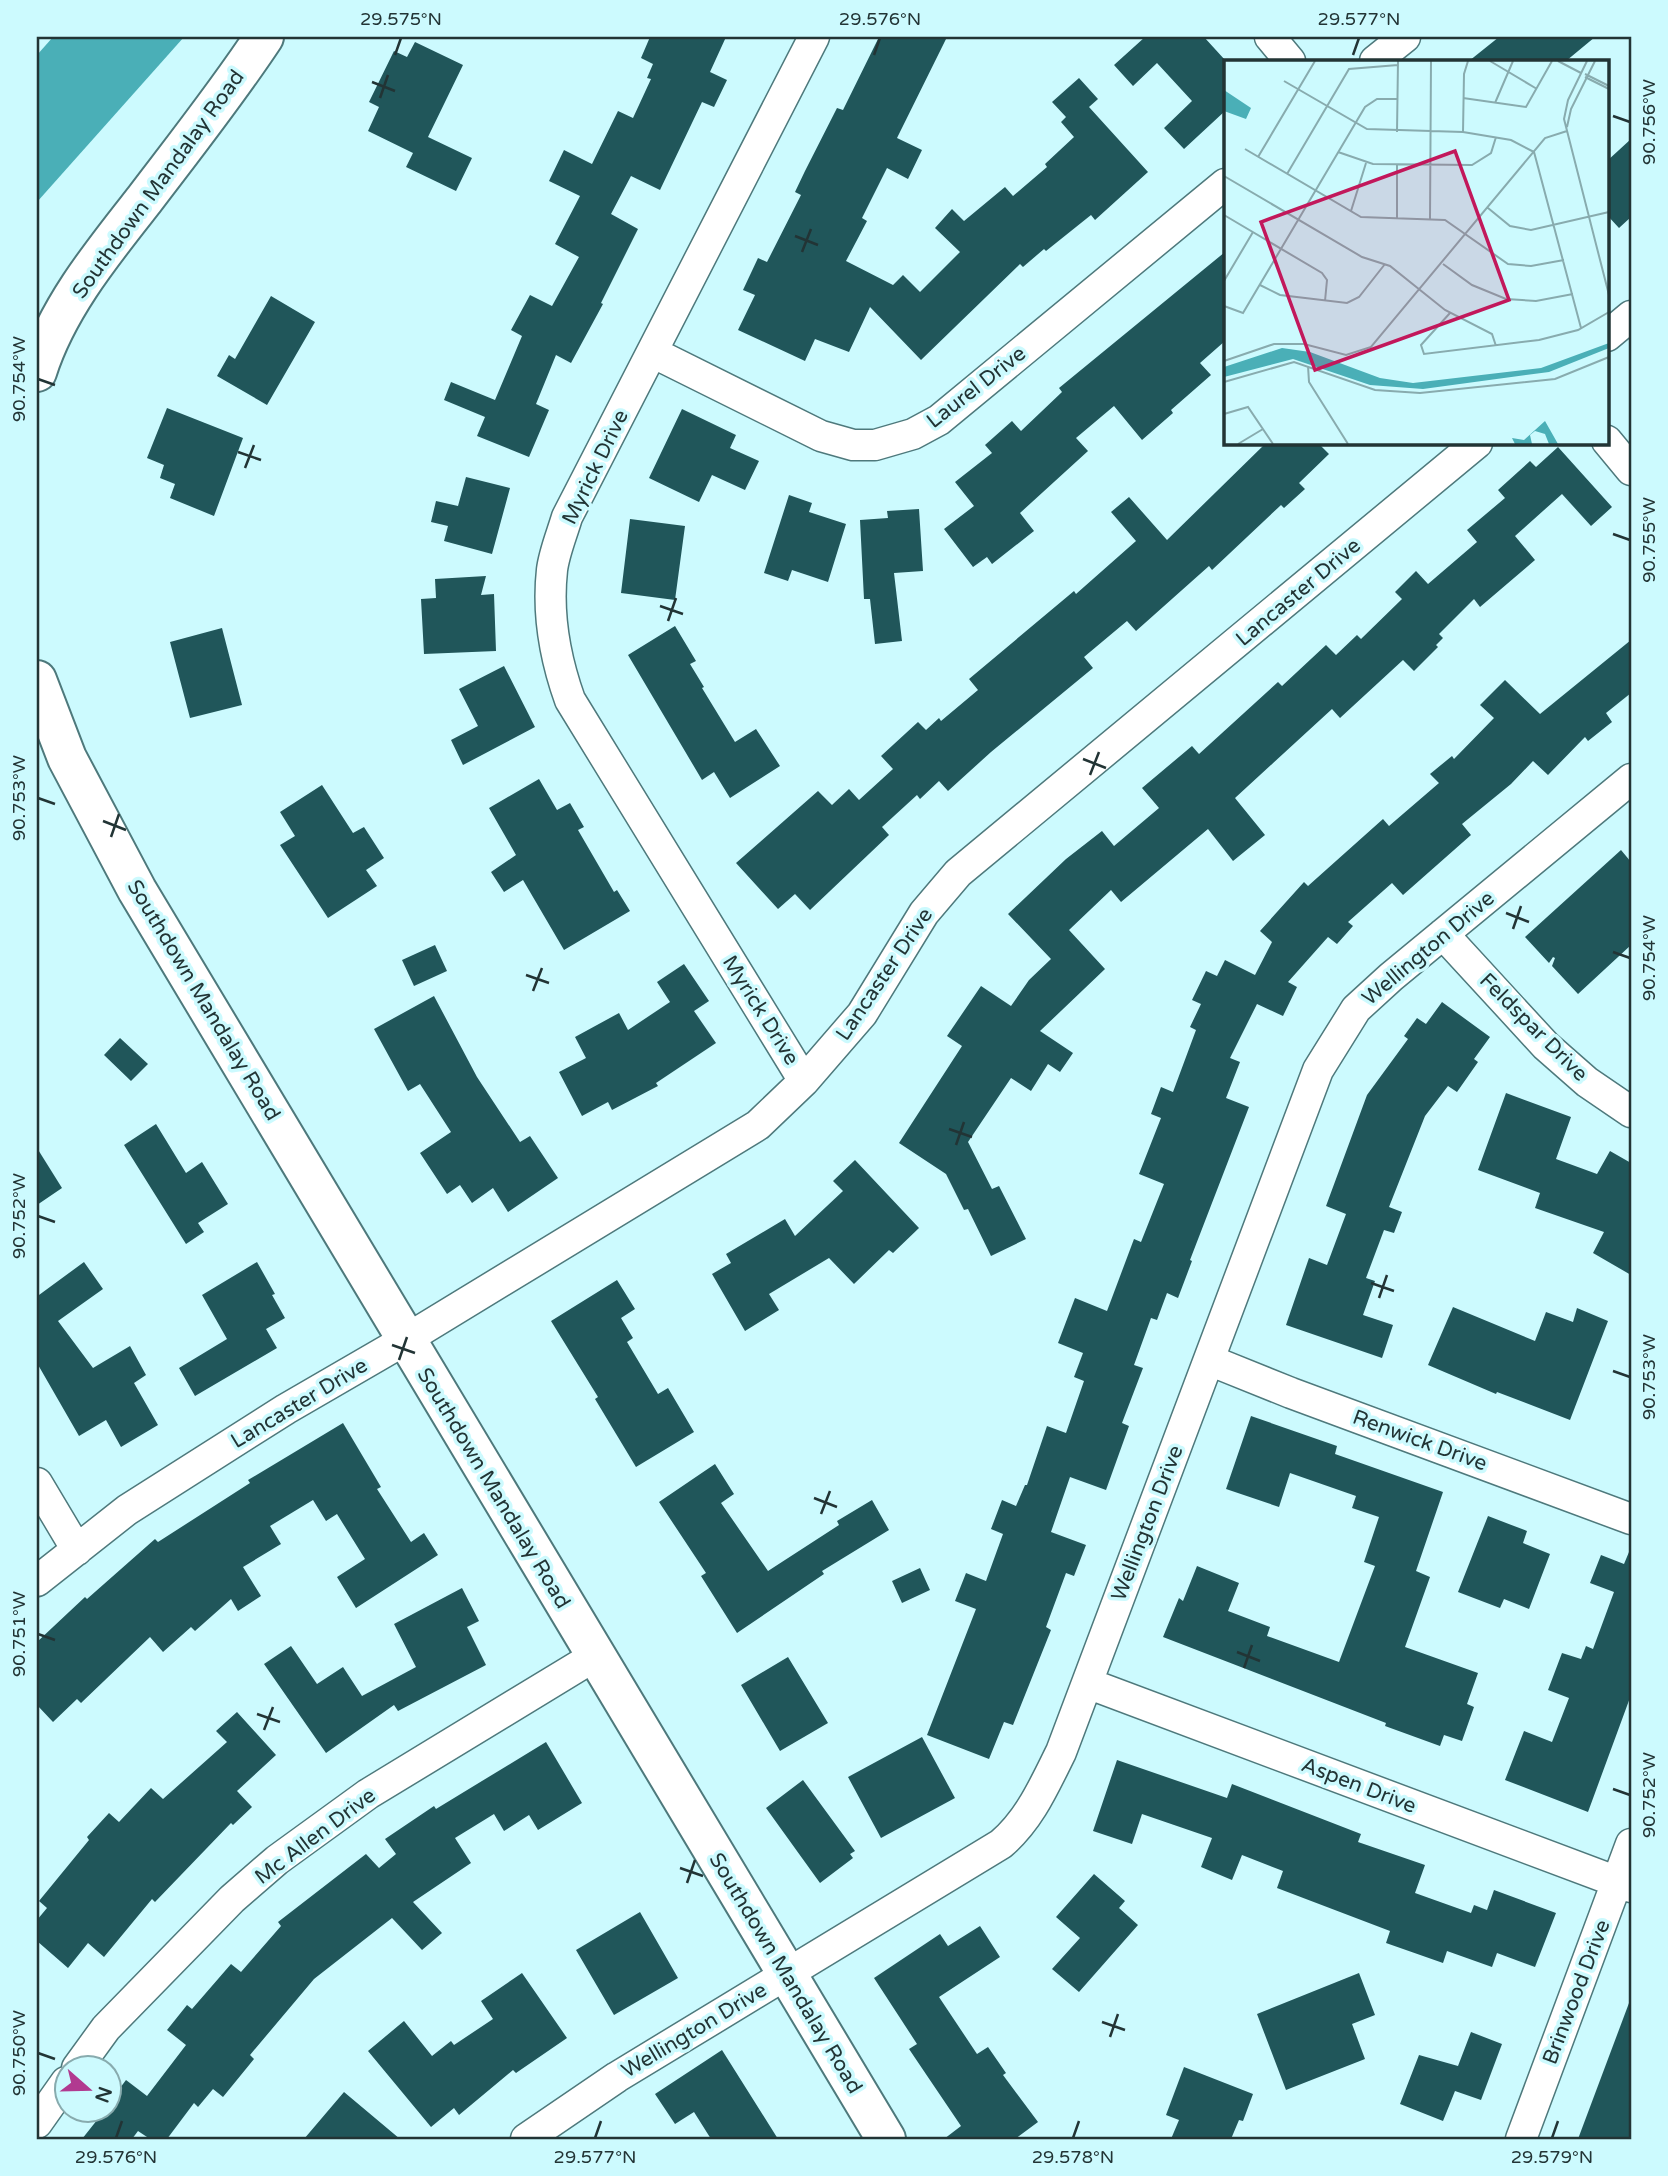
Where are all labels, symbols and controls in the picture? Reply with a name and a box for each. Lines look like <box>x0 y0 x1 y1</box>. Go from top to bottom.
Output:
text: 29.575°N <box>360 8 442 30</box>
text: 29.576°N <box>839 8 921 30</box>
text: 29.577°N <box>1318 8 1400 30</box>
inset map <box>1224 60 1608 444</box>
street label: Southdown Mandalay Road <box>67 65 250 303</box>
text: 90.756°W <box>1638 79 1660 165</box>
text: 90.754°W <box>8 336 30 422</box>
street label: Laurel Drive <box>922 341 1031 434</box>
street label: Myrick Drive <box>557 406 634 529</box>
text: 90.755°W <box>1638 497 1660 583</box>
street label: Lancaster Drive <box>1231 533 1366 652</box>
text: 90.753°W <box>8 755 30 841</box>
street label: Southdown Mandalay Road <box>122 875 285 1125</box>
street label: Wellington Drive <box>1357 886 1499 1011</box>
street label: Lancaster Drive <box>831 903 938 1045</box>
text: 90.754°W <box>1638 915 1660 1001</box>
street label: Myrick Drive <box>717 951 804 1070</box>
street label: Feldspar Drive <box>1474 968 1593 1087</box>
text: 90.752°W <box>8 1173 30 1259</box>
text: 90.753°W <box>1638 1334 1660 1420</box>
street label: Lancaster Drive <box>227 1353 372 1454</box>
street label: Southdown Mandalay Road <box>412 1363 575 1613</box>
street label: Renwick Drive <box>1349 1405 1491 1476</box>
street label: Wellington Drive <box>1106 1442 1189 1604</box>
text: 90.751°W <box>8 1591 30 1677</box>
street label: Aspen Drive <box>1298 1752 1420 1819</box>
text: 90.752°W <box>1638 1752 1660 1838</box>
street label: Mc Allen Drive <box>250 1783 381 1890</box>
street label: Southdown Mandalay Road <box>704 1848 867 2098</box>
street label: Brinwood Drive <box>1537 1916 1616 2068</box>
street label: Wellington Drive <box>617 1977 771 2084</box>
text: 90.750°W <box>8 2010 30 2096</box>
north arrow <box>52 2054 122 2124</box>
text: N <box>90 2084 116 2105</box>
text: 29.576°N <box>75 2146 157 2168</box>
text: 29.577°N <box>554 2146 636 2168</box>
text: 29.578°N <box>1032 2146 1114 2168</box>
text: 29.579°N <box>1511 2146 1593 2168</box>

